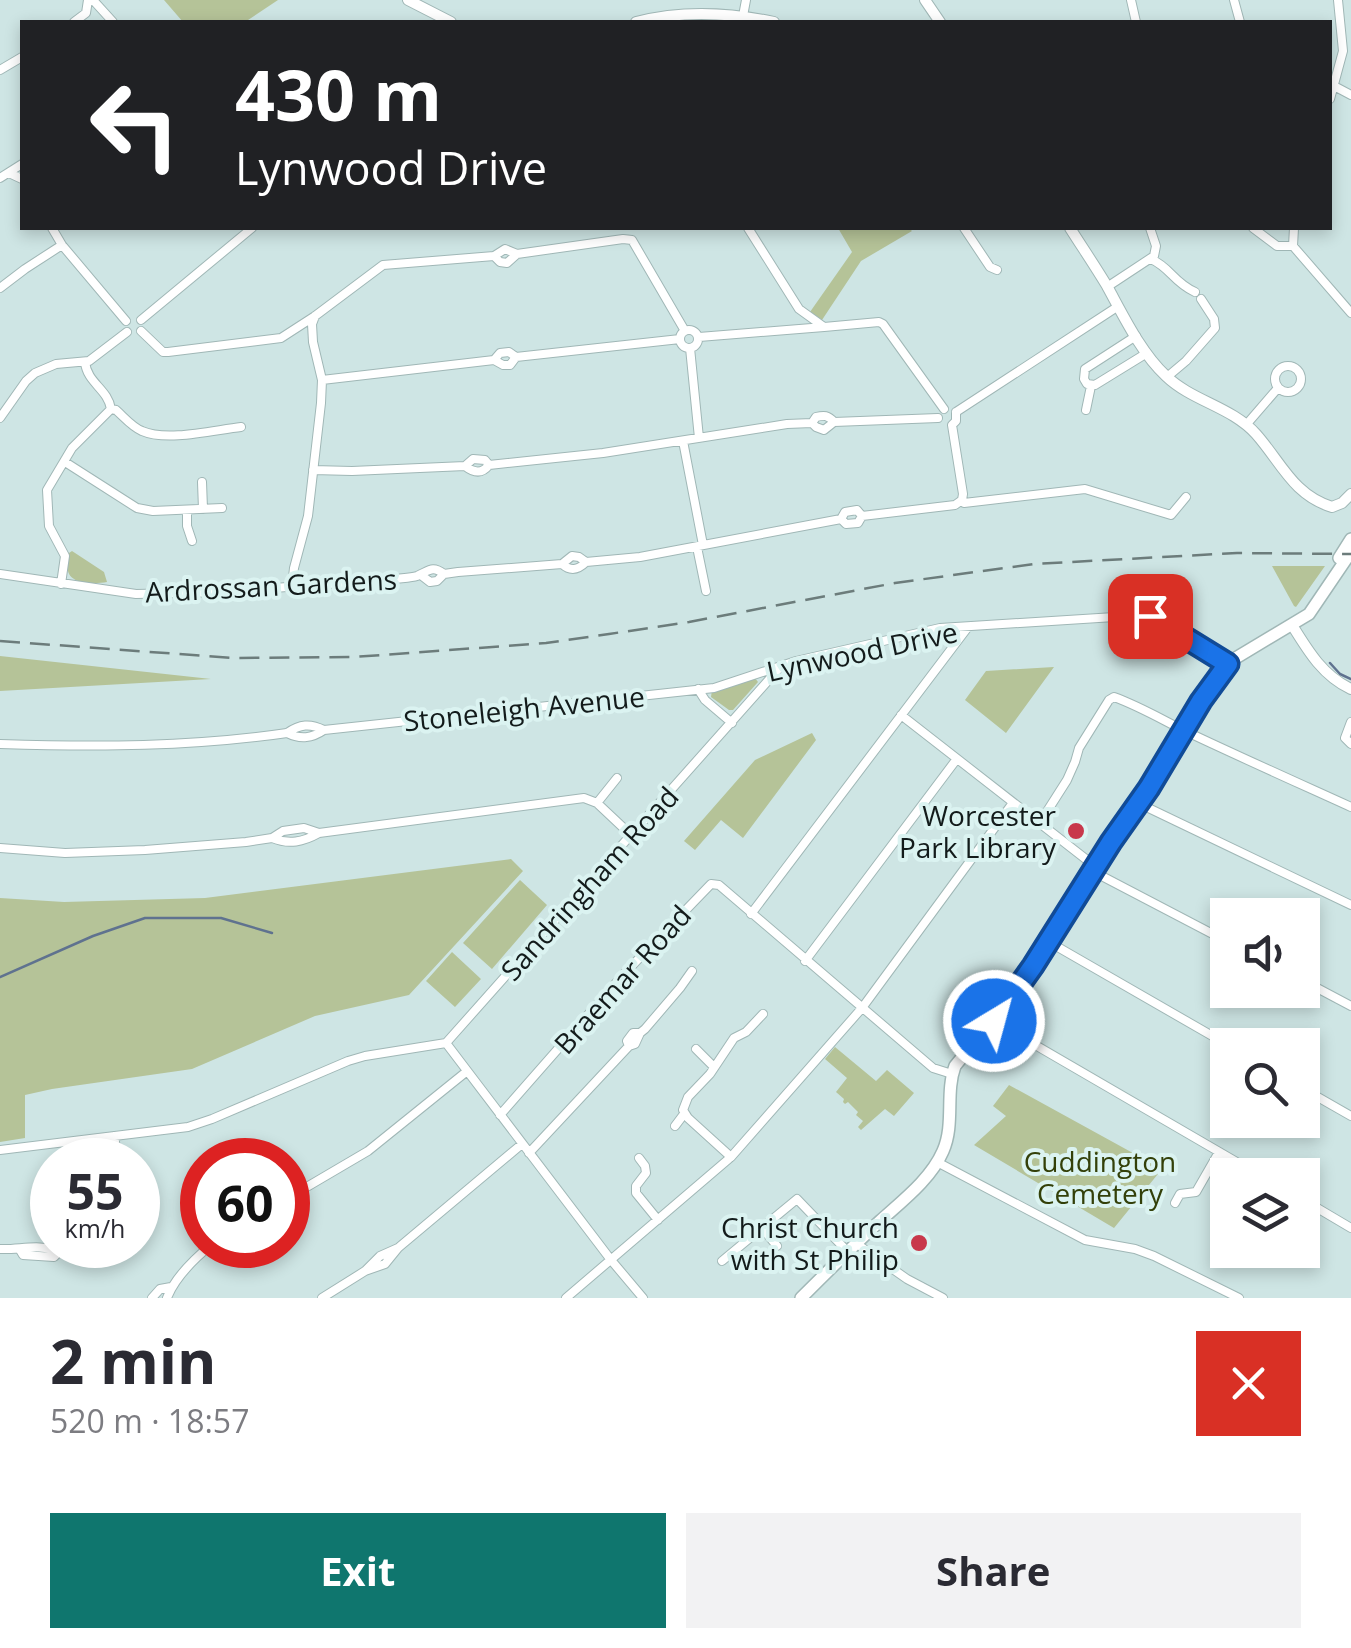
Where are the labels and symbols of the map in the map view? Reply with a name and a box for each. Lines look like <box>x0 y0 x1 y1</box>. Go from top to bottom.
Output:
street label: Ardrossan Gardens <box>144 559 398 611</box>
pin <box>1108 574 1193 659</box>
street label: Lynwood Drive <box>763 612 961 690</box>
street label: Stoneleigh Avenue <box>402 676 646 740</box>
street label: Sandringham Road <box>492 778 686 988</box>
place label: Worcester Park Library <box>899 796 1057 866</box>
marker: Worcester Park Library <box>1065 820 1087 842</box>
street label: Braemar Road <box>545 896 699 1062</box>
position arrow <box>942 969 1046 1073</box>
speed limit sign: 60 <box>180 1138 310 1268</box>
park label: Cuddington Cemetery <box>1024 1142 1176 1212</box>
place label: Christ Church with St Philip <box>721 1208 899 1278</box>
marker: Christ Church with St Philip <box>908 1232 930 1254</box>

